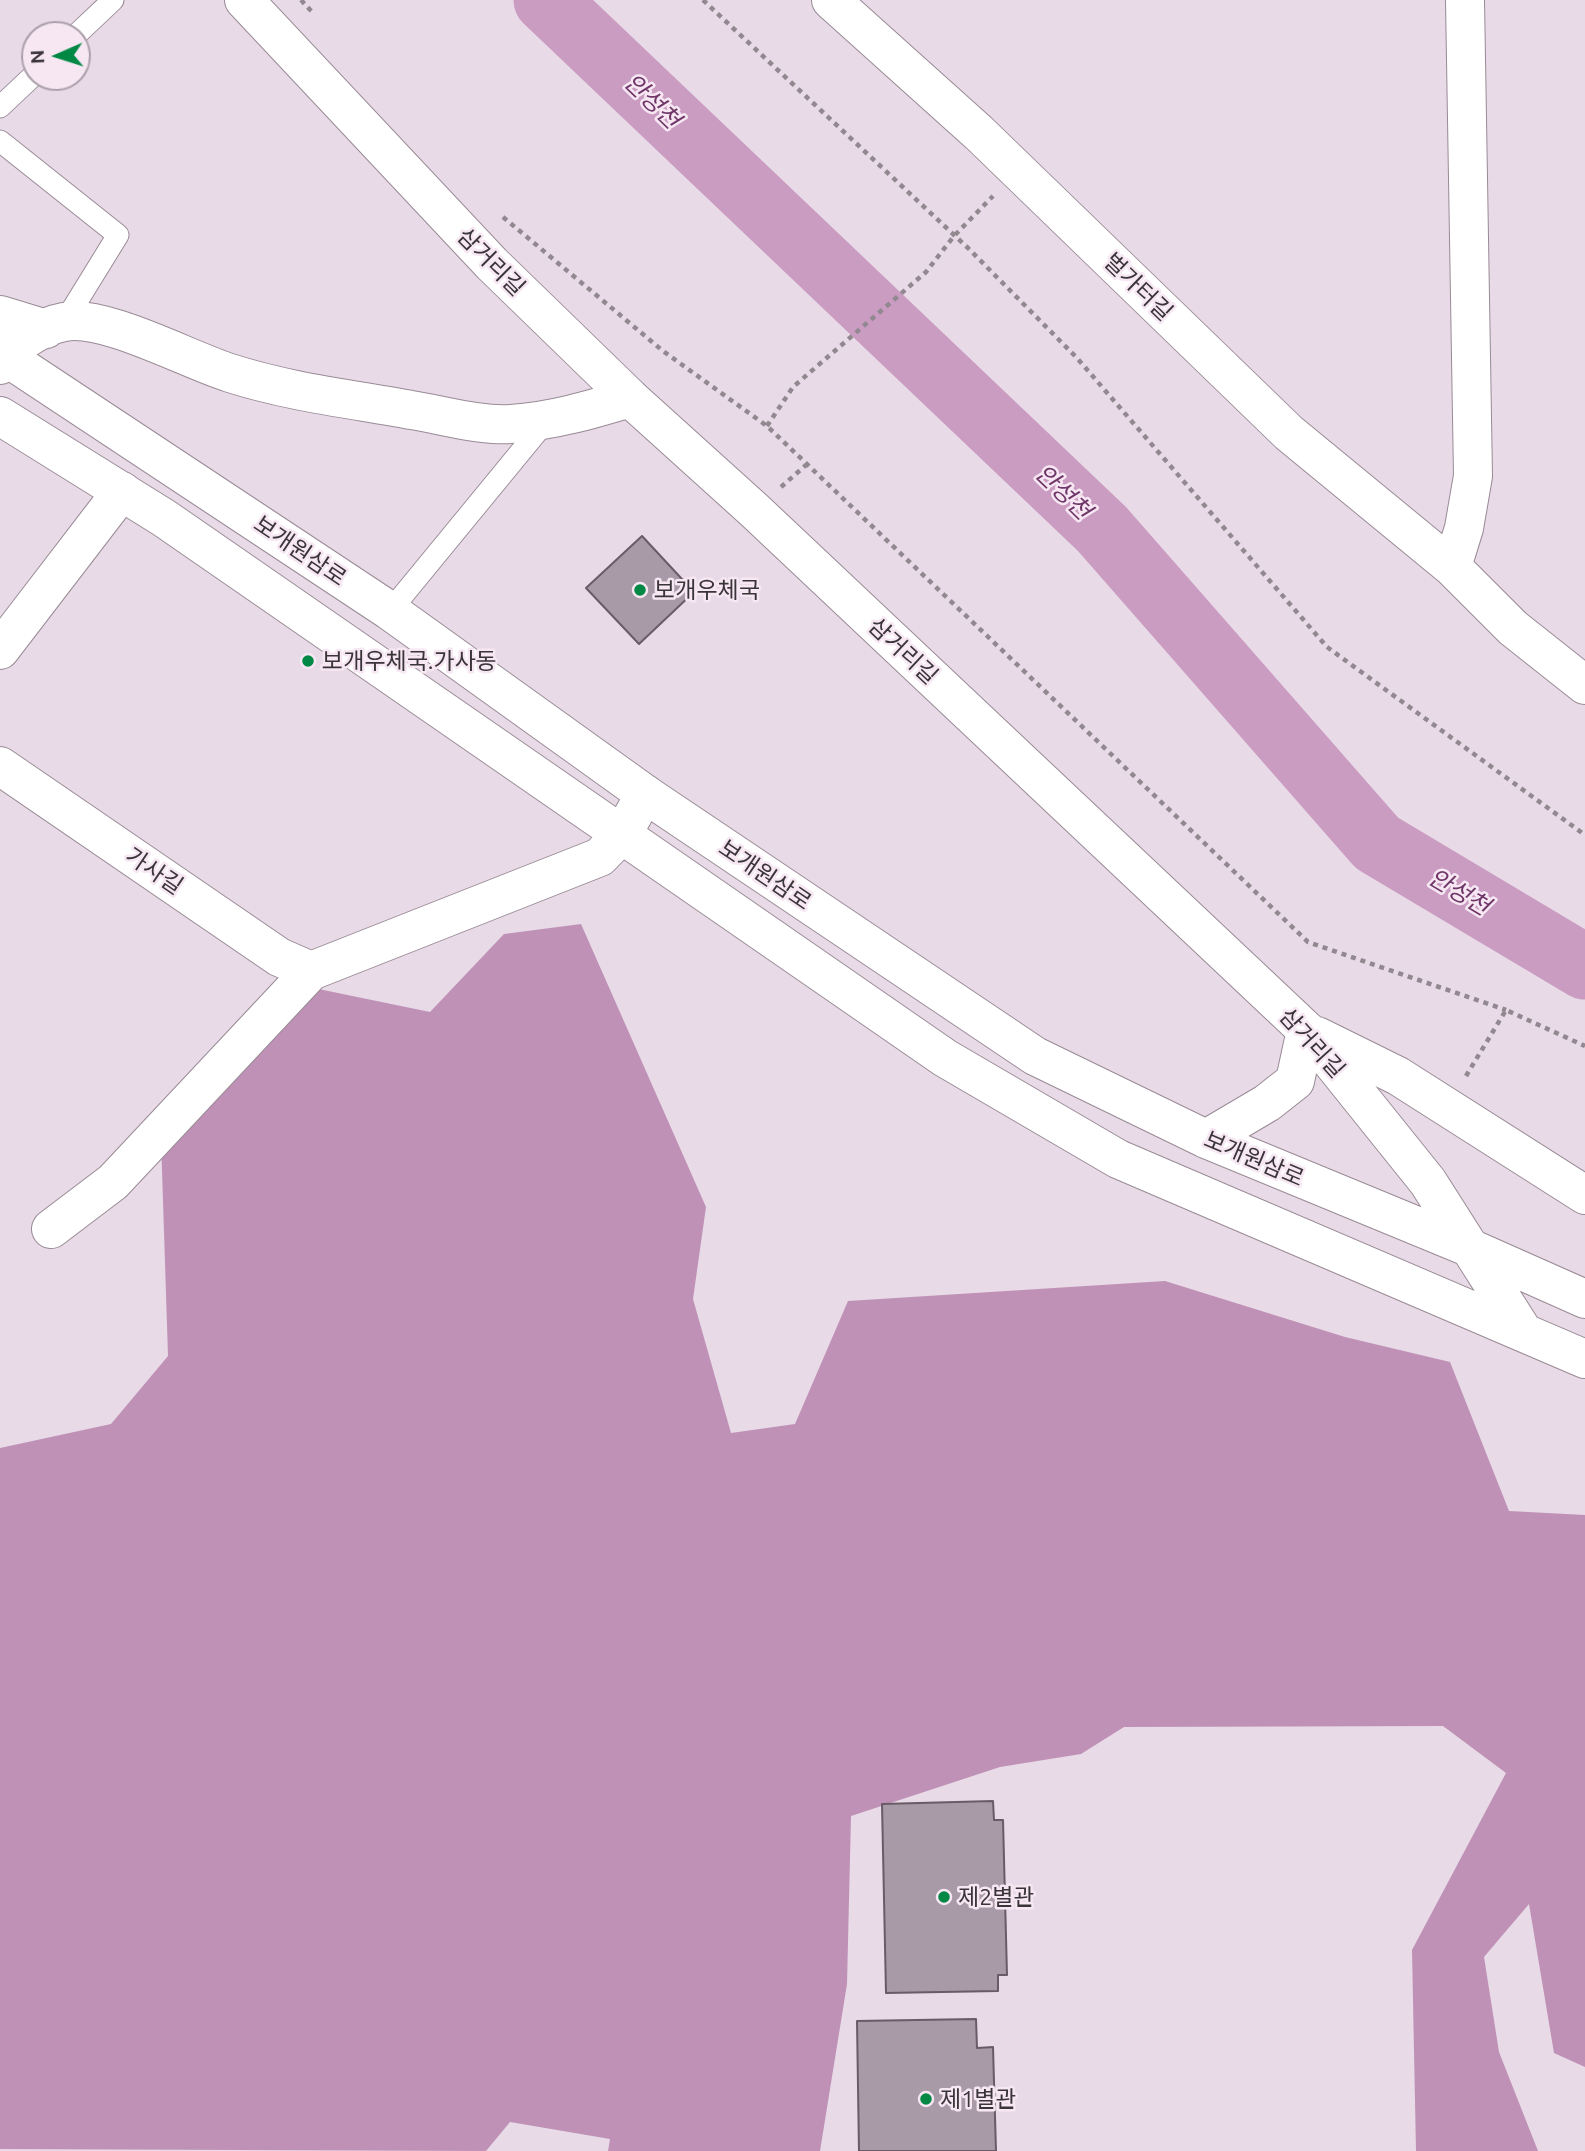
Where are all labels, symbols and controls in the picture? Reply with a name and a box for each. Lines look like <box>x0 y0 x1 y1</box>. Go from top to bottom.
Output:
north arrow <box>21 21 91 91</box>
text: N <box>26 49 48 65</box>
water label: 안성천 <box>618 68 686 134</box>
street label: 삼거리길 <box>451 222 531 302</box>
street label: 벌가터길 <box>1098 248 1178 326</box>
water label: 안성천 <box>1029 459 1097 525</box>
street label: 보개원삼로 <box>248 510 352 592</box>
place label: 보개우체국 <box>654 576 760 604</box>
marker: 보개우체국 <box>632 582 648 598</box>
street label: 삼거리길 <box>863 612 943 690</box>
place label: 보개우체국.가사동 <box>322 647 497 675</box>
marker: 보개우체국.가사동 <box>300 653 316 669</box>
street label: 보개원삼로 <box>713 834 817 916</box>
street label: 가사길 <box>120 842 188 900</box>
water label: 안성천 <box>1423 863 1495 921</box>
street label: 삼거리길 <box>1273 1002 1351 1084</box>
street label: 보개원삼로 <box>1200 1126 1308 1192</box>
place label: 제2별관 <box>958 1883 1034 1911</box>
marker: 제2별관 <box>936 1889 952 1905</box>
place label: 제1별관 <box>940 2085 1016 2113</box>
marker: 제1별관 <box>918 2091 934 2107</box>

